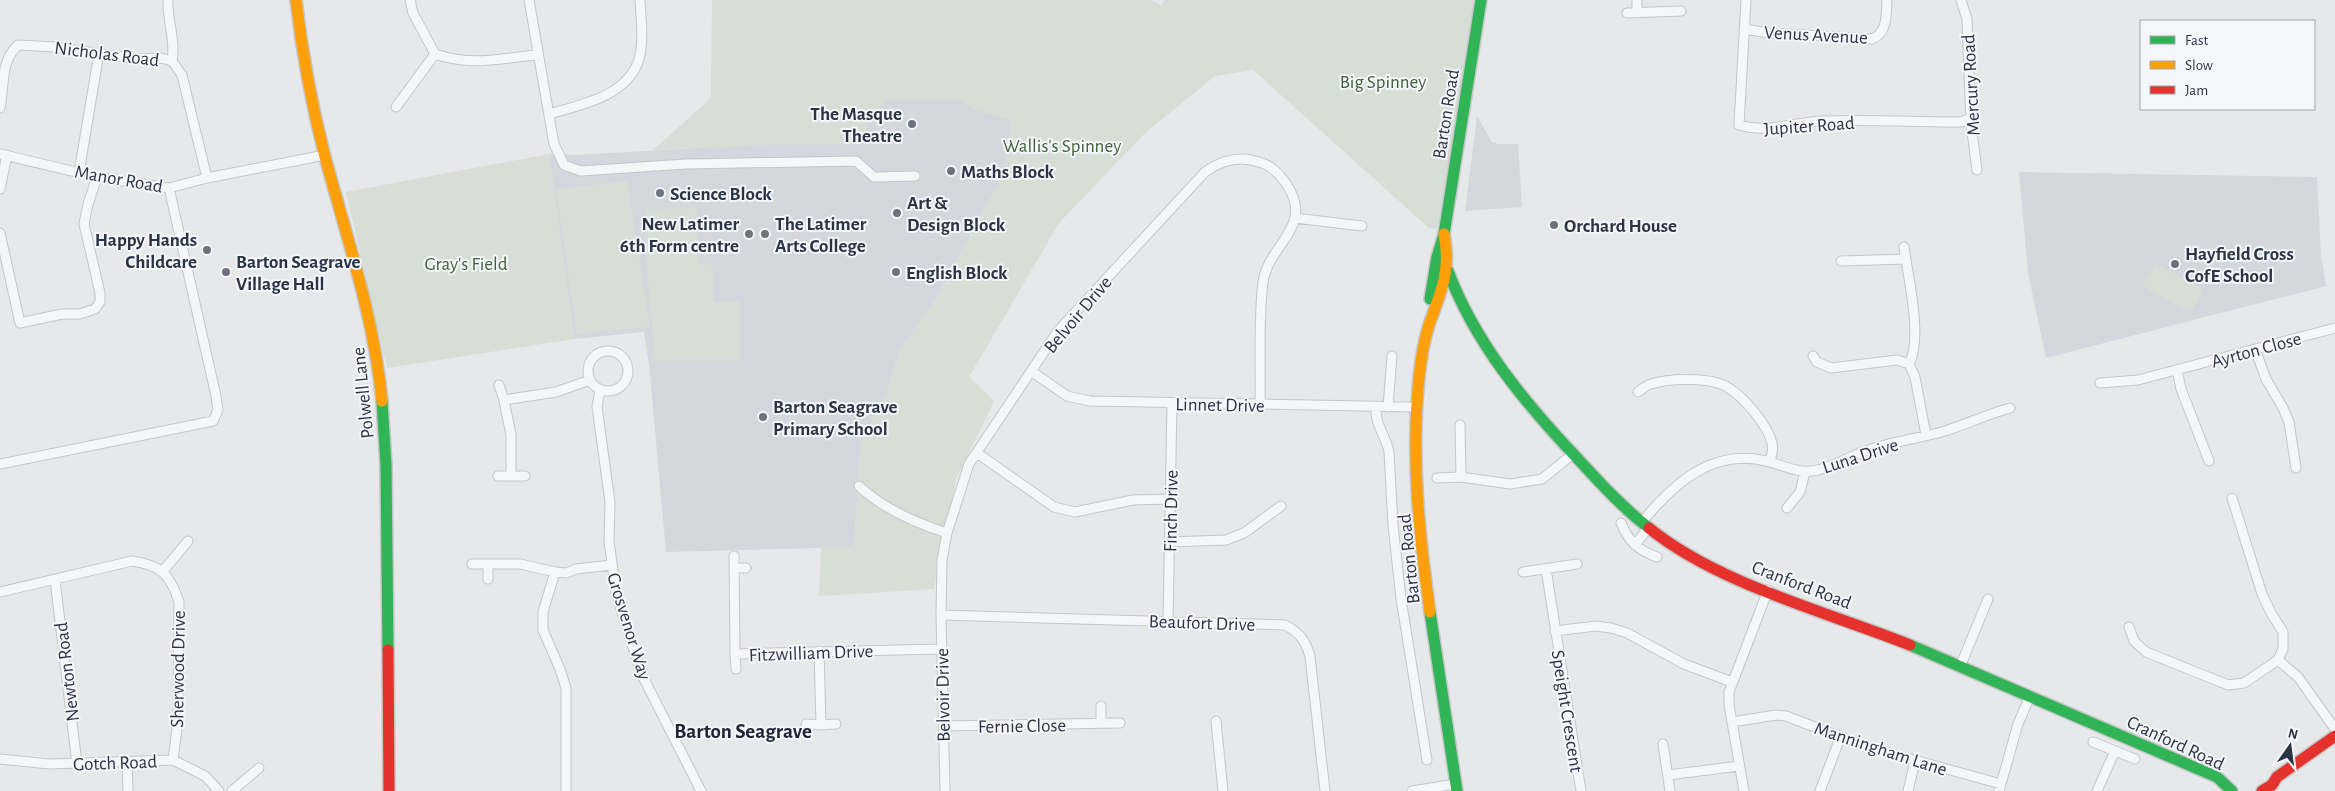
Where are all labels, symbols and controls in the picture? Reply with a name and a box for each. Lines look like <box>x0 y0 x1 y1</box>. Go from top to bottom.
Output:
legend <box>2140 20 2315 110</box>
street label: Venus Avenue <box>1764 23 1868 48</box>
street label: Mercury Road <box>1959 33 1984 136</box>
text: Fast <box>2185 33 2209 48</box>
street label: Nicholas Road <box>53 39 160 70</box>
text: Slow <box>2185 58 2213 73</box>
street label: Barton Road <box>1430 68 1463 160</box>
park label: Big Spinney <box>1340 73 1426 92</box>
text: Jam <box>2185 83 2208 98</box>
place label: The Masque Theatre <box>810 105 902 146</box>
street label: Jupiter Road <box>1763 114 1855 139</box>
marker: The Masque Theatre <box>906 118 918 130</box>
park label: Wallis's Spinney <box>1003 137 1121 156</box>
street label: Manor Road <box>73 162 165 197</box>
place label: Maths Block <box>961 163 1054 182</box>
marker: Maths Block <box>945 165 957 177</box>
place label: Science Block <box>670 185 772 204</box>
marker: Science Block <box>654 187 666 199</box>
place label: Art & Design Block <box>907 194 1006 235</box>
marker: Art & Design Block <box>891 207 903 219</box>
place label: New Latimer 6th Form centre <box>620 215 739 256</box>
place label: The Latimer Arts College <box>775 215 867 256</box>
place label: Orchard House <box>1564 217 1677 236</box>
marker: Orchard House <box>1548 219 1560 231</box>
marker: New Latimer 6th Form centre <box>743 228 755 240</box>
marker: The Latimer Arts College <box>759 228 771 240</box>
place label: Happy Hands Childcare <box>95 231 197 272</box>
marker: Happy Hands Childcare <box>201 244 213 256</box>
place label: Hayfield Cross CofE School <box>2185 245 2294 286</box>
place label: Barton Seagrave Village Hall <box>236 253 361 294</box>
park label: Gray's Field <box>424 255 508 274</box>
marker: Hayfield Cross CofE School <box>2169 258 2181 270</box>
place label: English Block <box>906 264 1008 283</box>
marker: Barton Seagrave Village Hall <box>220 266 232 278</box>
marker: English Block <box>890 266 902 278</box>
street label: Belvoir Drive <box>1041 273 1116 357</box>
street label: Ayrton Close <box>2209 329 2303 372</box>
street label: Polwell Lane <box>349 346 378 440</box>
street label: Linnet Drive <box>1175 395 1265 416</box>
place label: Barton Seagrave Primary School <box>773 398 898 439</box>
marker: Barton Seagrave Primary School <box>757 411 769 423</box>
street label: Luna Drive <box>1820 435 1901 478</box>
street label: Finch Drive <box>1161 470 1182 552</box>
street label: Barton Road <box>1395 513 1424 605</box>
street label: Cranford Road <box>1749 558 1854 613</box>
street label: Grosvenor Way <box>603 571 654 682</box>
street label: Sherwood Drive <box>168 610 189 728</box>
street label: Beaufort Drive <box>1148 612 1255 635</box>
street label: Newton Road <box>52 621 83 723</box>
street label: Fitzwilliam Drive <box>748 642 874 665</box>
street label: Belvoir Drive <box>933 648 954 742</box>
street label: Speight Crescent <box>1547 649 1586 774</box>
street label: Cranford Road <box>2124 713 2227 774</box>
street label: Fernie Close <box>978 716 1066 737</box>
street label: Manningham Lane <box>1812 719 1949 780</box>
district label: Barton Seagrave <box>674 721 812 742</box>
north arrow <box>2265 721 2315 771</box>
text: N <box>2286 726 2299 742</box>
street label: Gotch Road <box>73 753 158 774</box>

